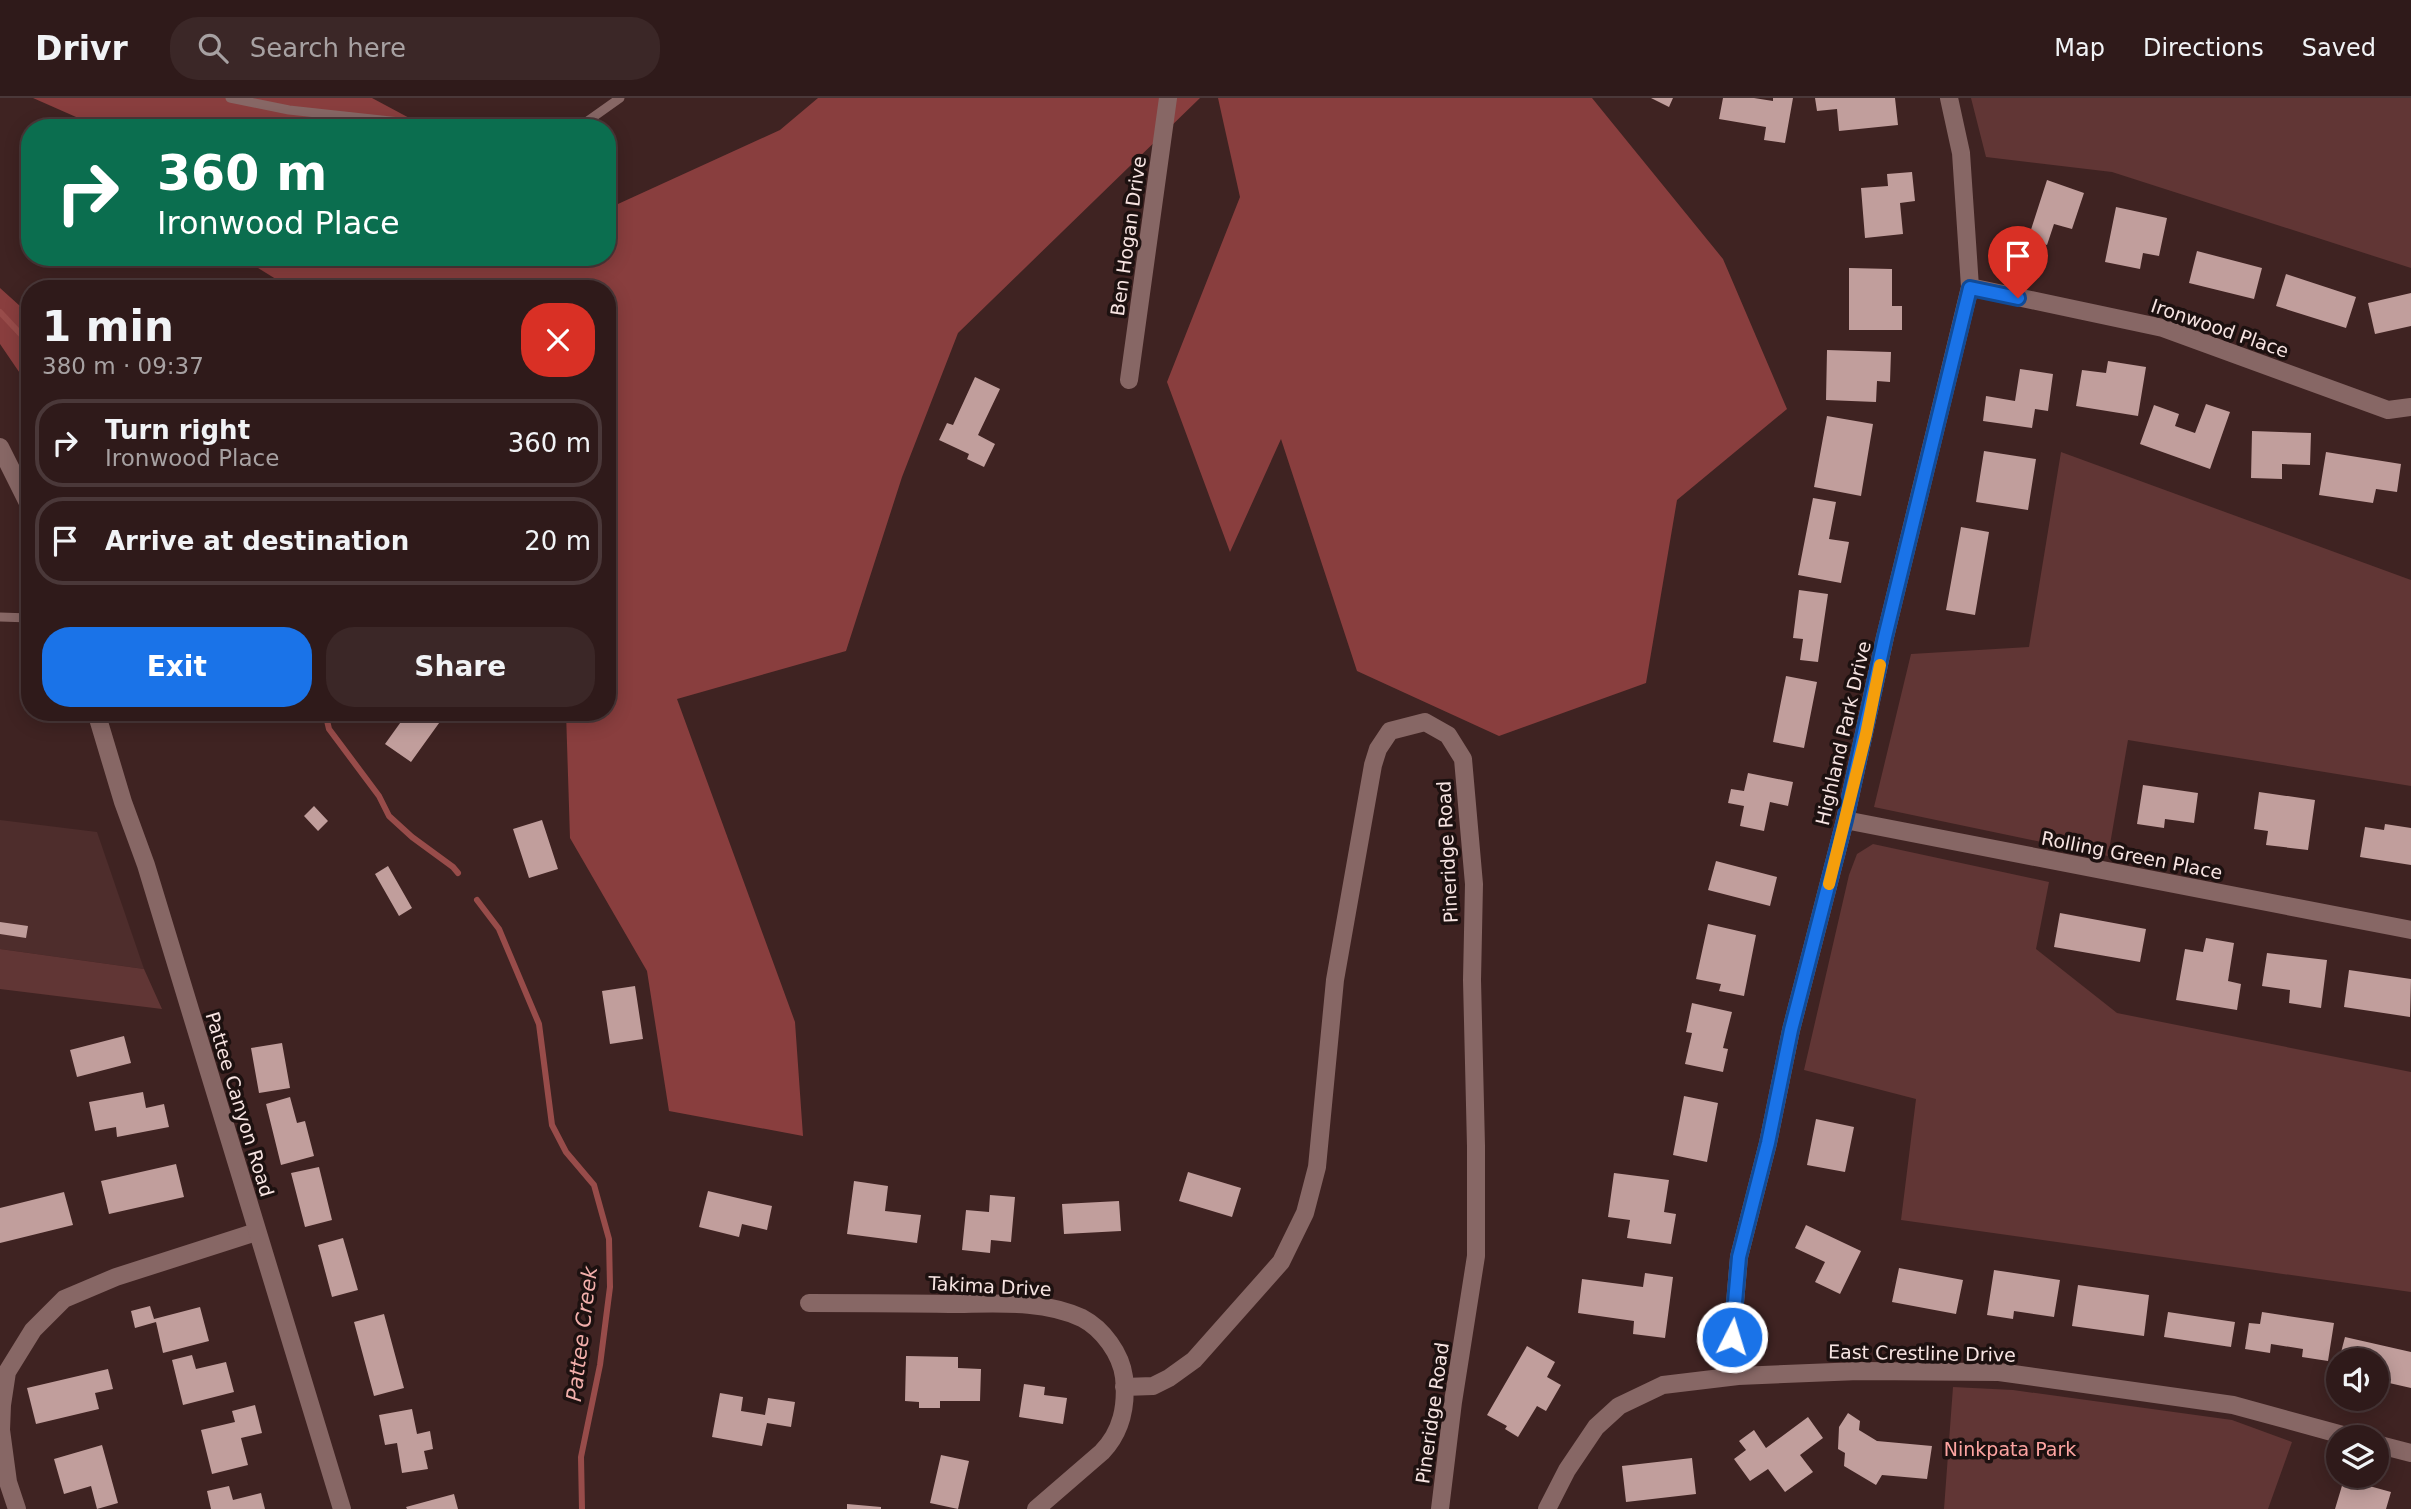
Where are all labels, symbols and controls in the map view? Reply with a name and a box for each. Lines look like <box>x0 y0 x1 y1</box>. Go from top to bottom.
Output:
search box <box>170 17 660 80</box>
text: Drivr <box>35 29 128 68</box>
icon: search <box>194 29 232 67</box>
text: Search here <box>250 33 406 63</box>
text: Map <box>2054 34 2105 62</box>
text: Directions <box>2143 34 2264 62</box>
text: Saved <box>2302 34 2376 62</box>
text: 360 m <box>157 145 327 202</box>
icon: right <box>42 147 133 238</box>
street label: Ben Hogan Drive <box>1106 155 1150 317</box>
text: Ironwood Place <box>157 204 400 242</box>
pin <box>1988 226 2048 298</box>
icon: arrive <box>1999 237 2037 275</box>
street label: Ironwood Place <box>2148 294 2292 362</box>
text: 1 min <box>42 302 174 351</box>
button: close <box>521 303 595 377</box>
text: 380 m · 09:37 <box>42 353 204 379</box>
text: Turn right <box>105 415 250 445</box>
icon: right <box>46 424 84 462</box>
text: 360 m <box>508 428 591 458</box>
text: Ironwood Place <box>105 445 279 471</box>
icon: arrive <box>46 522 84 560</box>
text: Arrive at destination <box>105 526 409 556</box>
text: 20 m <box>524 526 591 556</box>
button: Exit <box>42 627 312 707</box>
button: Share <box>326 627 595 707</box>
street label: Highland Park Drive <box>1811 639 1875 827</box>
street label: Pineridge Road <box>1432 780 1462 924</box>
street label: Rolling Green Place <box>2040 827 2224 883</box>
street label: Pattee Canyon Road <box>201 1009 279 1199</box>
water label: Pattee Creek <box>562 1264 602 1403</box>
street label: Takima Drive <box>927 1272 1052 1300</box>
position arrow <box>1695 1300 1769 1374</box>
street label: East Crestline Drive <box>1828 1340 2016 1366</box>
street label: Pineridge Road <box>1411 1341 1453 1485</box>
map controls <box>2326 1348 2389 1488</box>
button: sound <box>2326 1348 2389 1411</box>
button: layers <box>2326 1425 2389 1488</box>
park label: Ninkpata Park <box>1944 1438 2076 1460</box>

